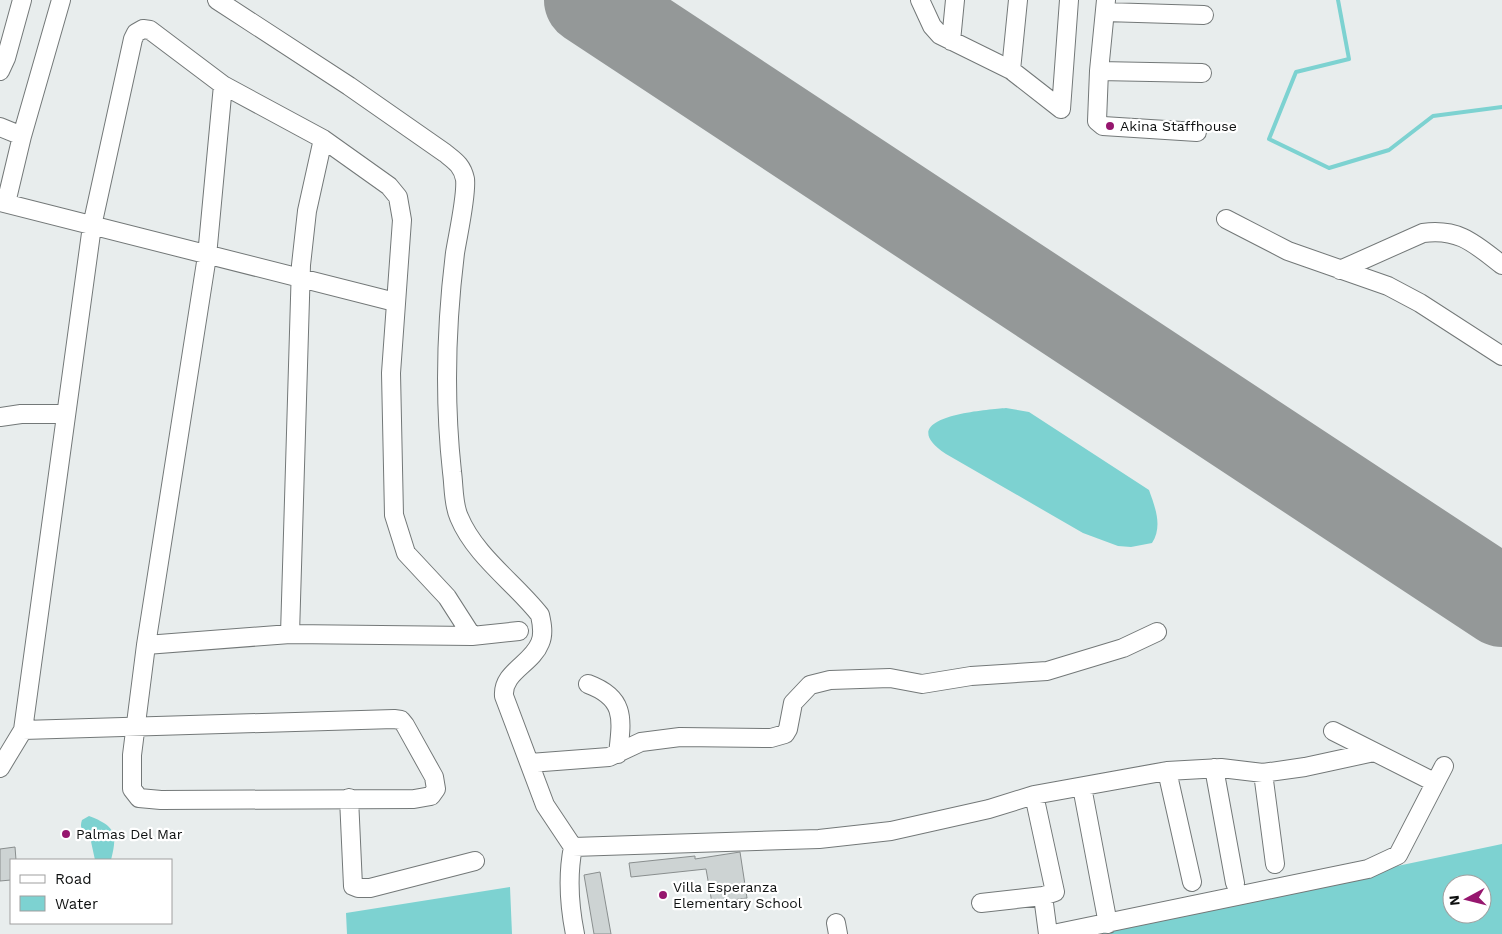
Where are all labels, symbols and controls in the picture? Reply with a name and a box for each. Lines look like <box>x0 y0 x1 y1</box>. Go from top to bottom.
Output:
place label: Akina Staffhouse <box>1120 118 1237 134</box>
marker: Akina Staffhouse <box>1104 120 1116 132</box>
place label: Palmas Del Mar <box>76 826 183 842</box>
marker: Palmas Del Mar <box>60 828 72 840</box>
legend <box>10 859 172 924</box>
text: Road <box>55 870 92 888</box>
north arrow <box>1442 874 1492 924</box>
place label: Villa Esperanza Elementary School <box>673 879 803 911</box>
marker: Villa Esperanza Elementary School <box>657 889 669 901</box>
text: N <box>1446 894 1463 907</box>
text: Water <box>55 895 98 913</box>

